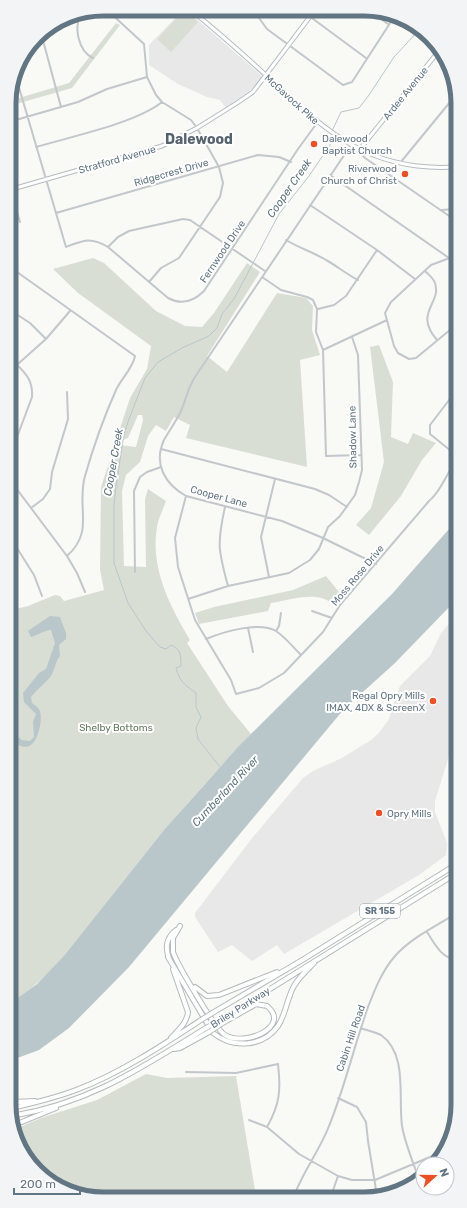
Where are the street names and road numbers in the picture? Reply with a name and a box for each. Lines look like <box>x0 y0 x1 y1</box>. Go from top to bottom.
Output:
street label: Ardee Avenue <box>381 64 431 123</box>
street label: McGavock Pike <box>262 72 321 128</box>
street label: Stratford Avenue <box>77 143 158 177</box>
street label: Ridgecrest Drive <box>133 156 210 189</box>
street label: Fernwood Drive <box>197 218 248 285</box>
street label: Shadow Lane <box>346 405 360 468</box>
street label: Cooper Lane <box>189 484 249 510</box>
street label: Moss Rose Drive <box>329 542 387 609</box>
road number: SR 155 <box>360 904 400 918</box>
street label: Briley Parkway <box>208 984 273 1031</box>
street label: Cabin Hill Road <box>334 1003 368 1073</box>

